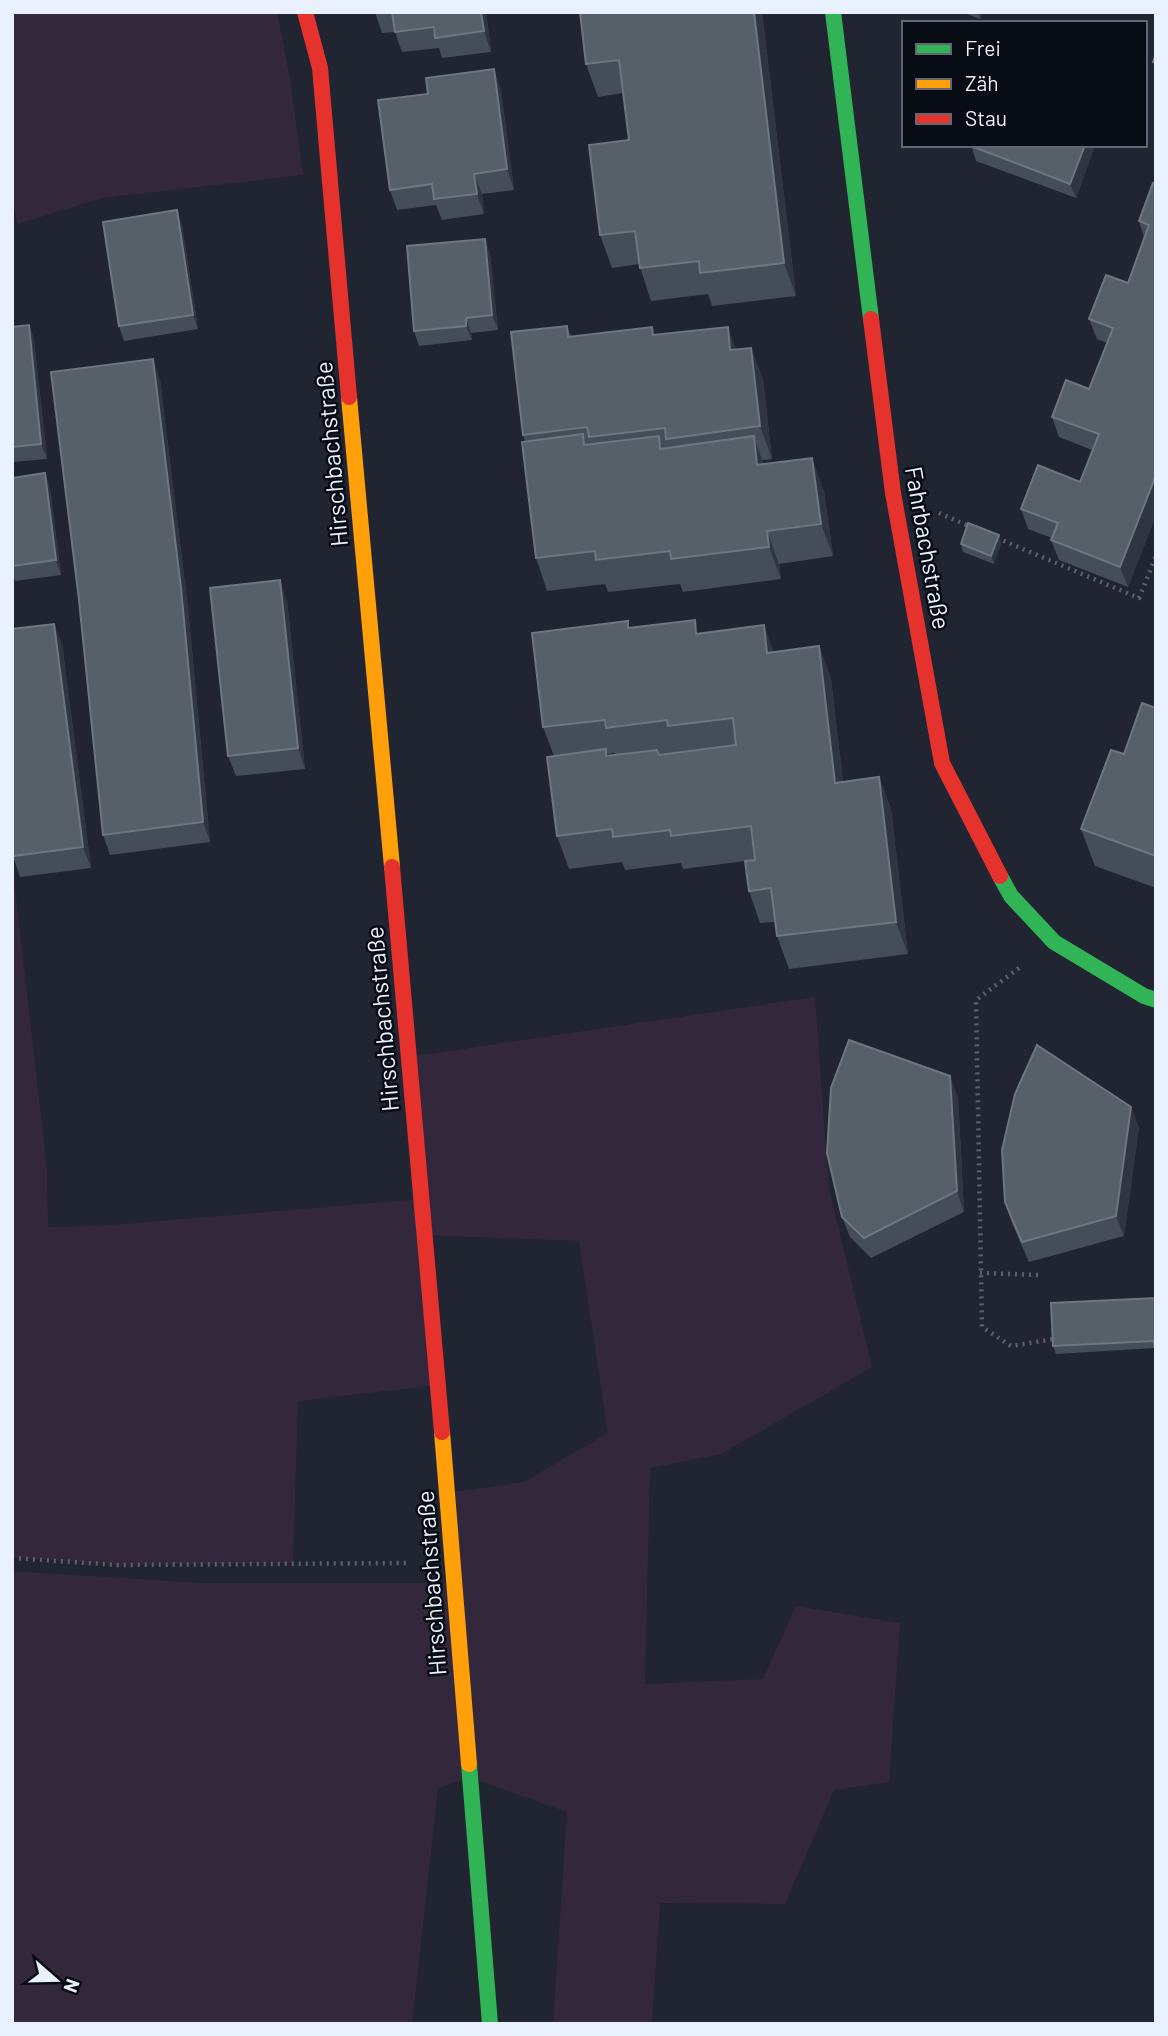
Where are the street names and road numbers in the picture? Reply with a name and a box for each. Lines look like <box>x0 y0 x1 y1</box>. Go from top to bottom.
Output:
street label: Hirschbachstraße <box>308 360 353 548</box>
street label: Fahrbachstraße <box>900 464 957 631</box>
street label: Hirschbachstraße <box>359 925 404 1113</box>
street label: Hirschbachstraße <box>410 1490 451 1677</box>

